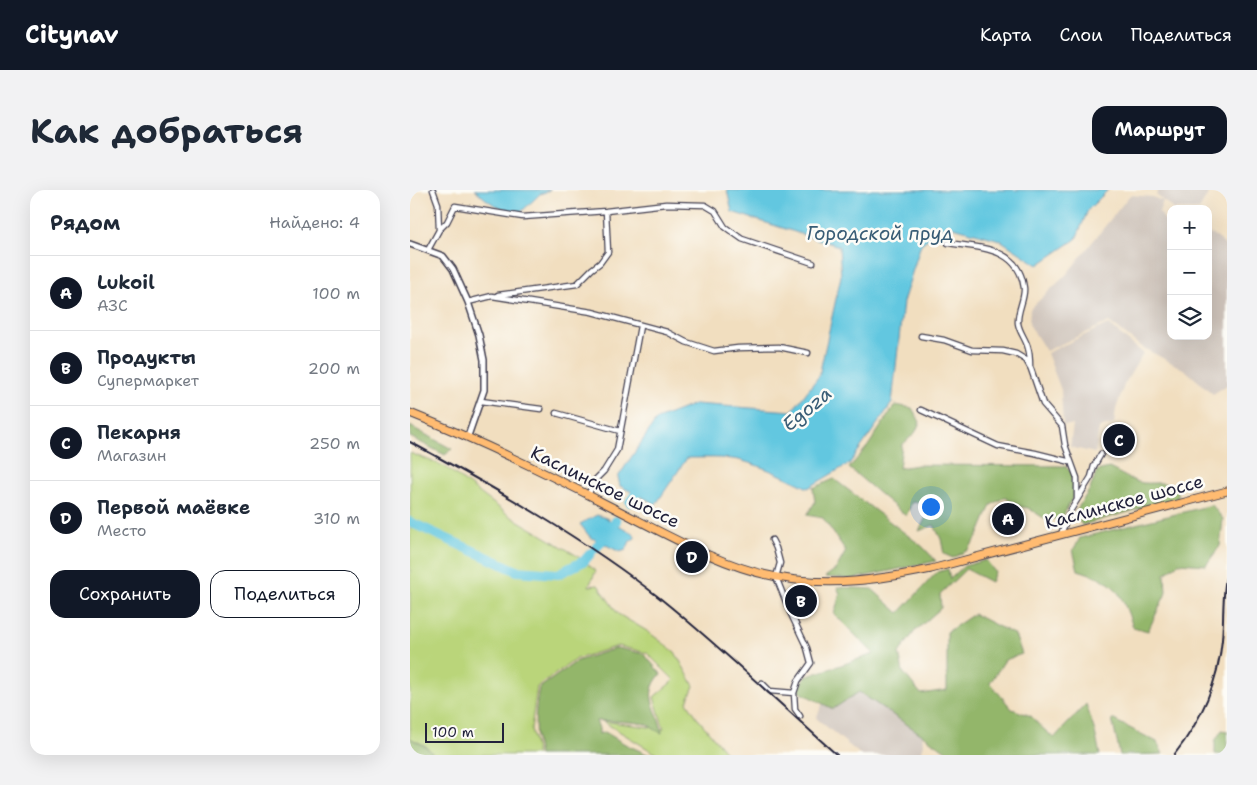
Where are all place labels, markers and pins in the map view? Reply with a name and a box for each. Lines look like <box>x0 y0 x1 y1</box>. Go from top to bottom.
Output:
pin: C <box>1103 421 1135 459</box>
pin: A <box>992 500 1024 538</box>
pin: D <box>676 538 708 576</box>
pin: B <box>785 582 817 620</box>

